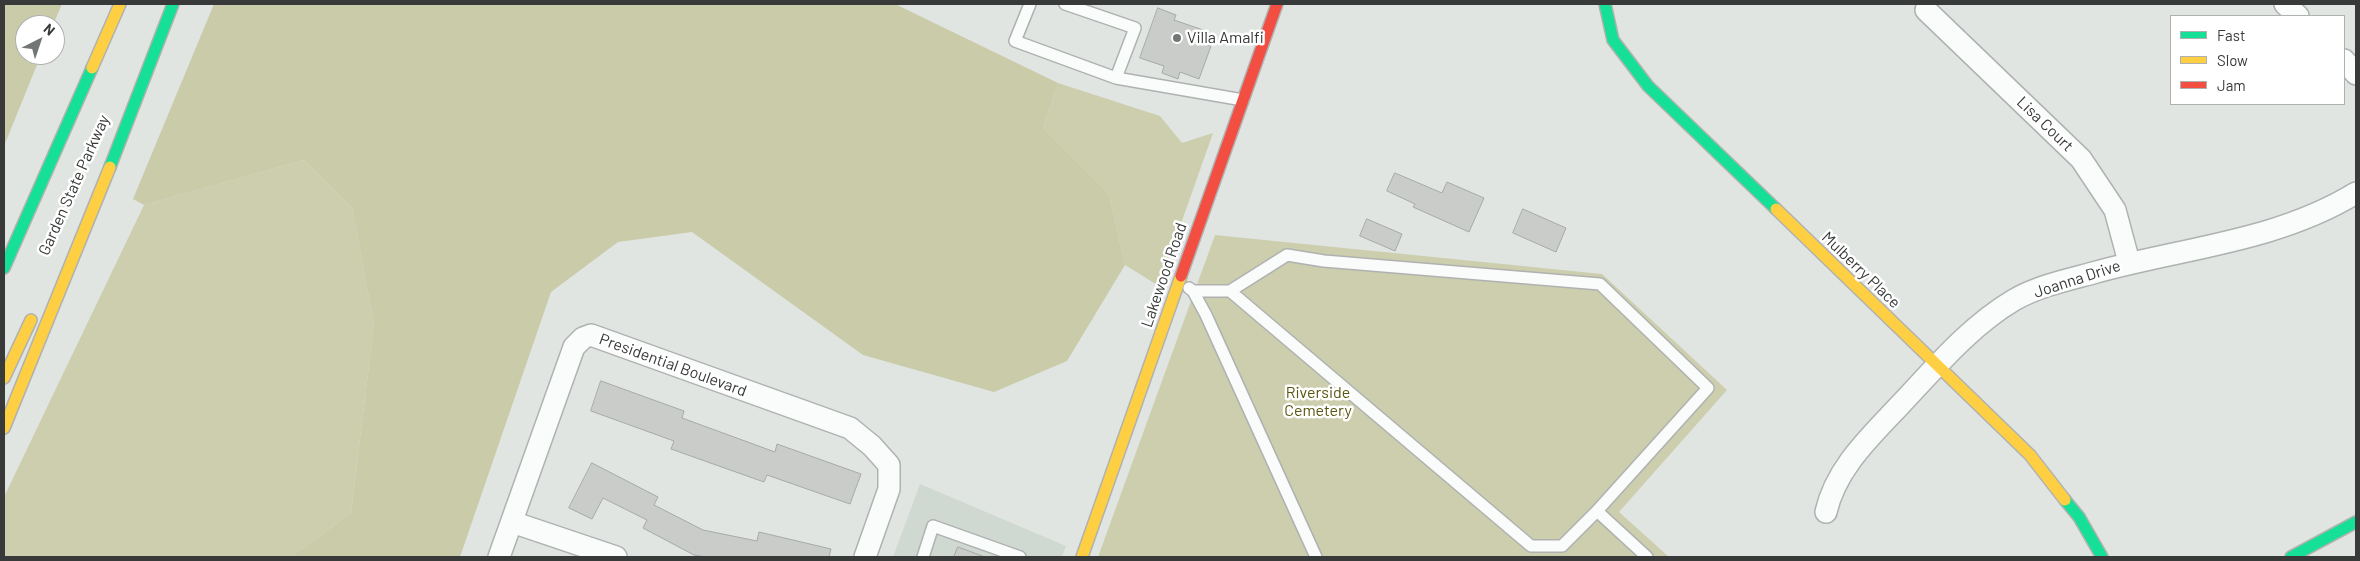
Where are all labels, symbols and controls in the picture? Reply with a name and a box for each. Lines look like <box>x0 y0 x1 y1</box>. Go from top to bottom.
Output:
north arrow <box>15 15 65 65</box>
legend <box>2170 15 2345 105</box>
text: N <box>40 20 59 39</box>
text: Fast <box>2217 26 2245 44</box>
place label: Villa Amalfi <box>1187 28 1264 48</box>
marker: Villa Amalfi <box>1171 32 1183 44</box>
text: Slow <box>2217 51 2248 69</box>
text: Jam <box>2217 76 2246 94</box>
street label: Lisa Court <box>2013 92 2077 156</box>
street label: Garden State Parkway <box>34 112 114 258</box>
street label: Lakewood Road <box>1137 220 1191 330</box>
street label: Mulberry Place <box>1818 228 1904 312</box>
street label: Joanna Drive <box>2031 256 2123 302</box>
street label: Presidential Boulevard <box>597 329 749 401</box>
park label: Riverside Cemetery <box>1284 383 1352 421</box>

